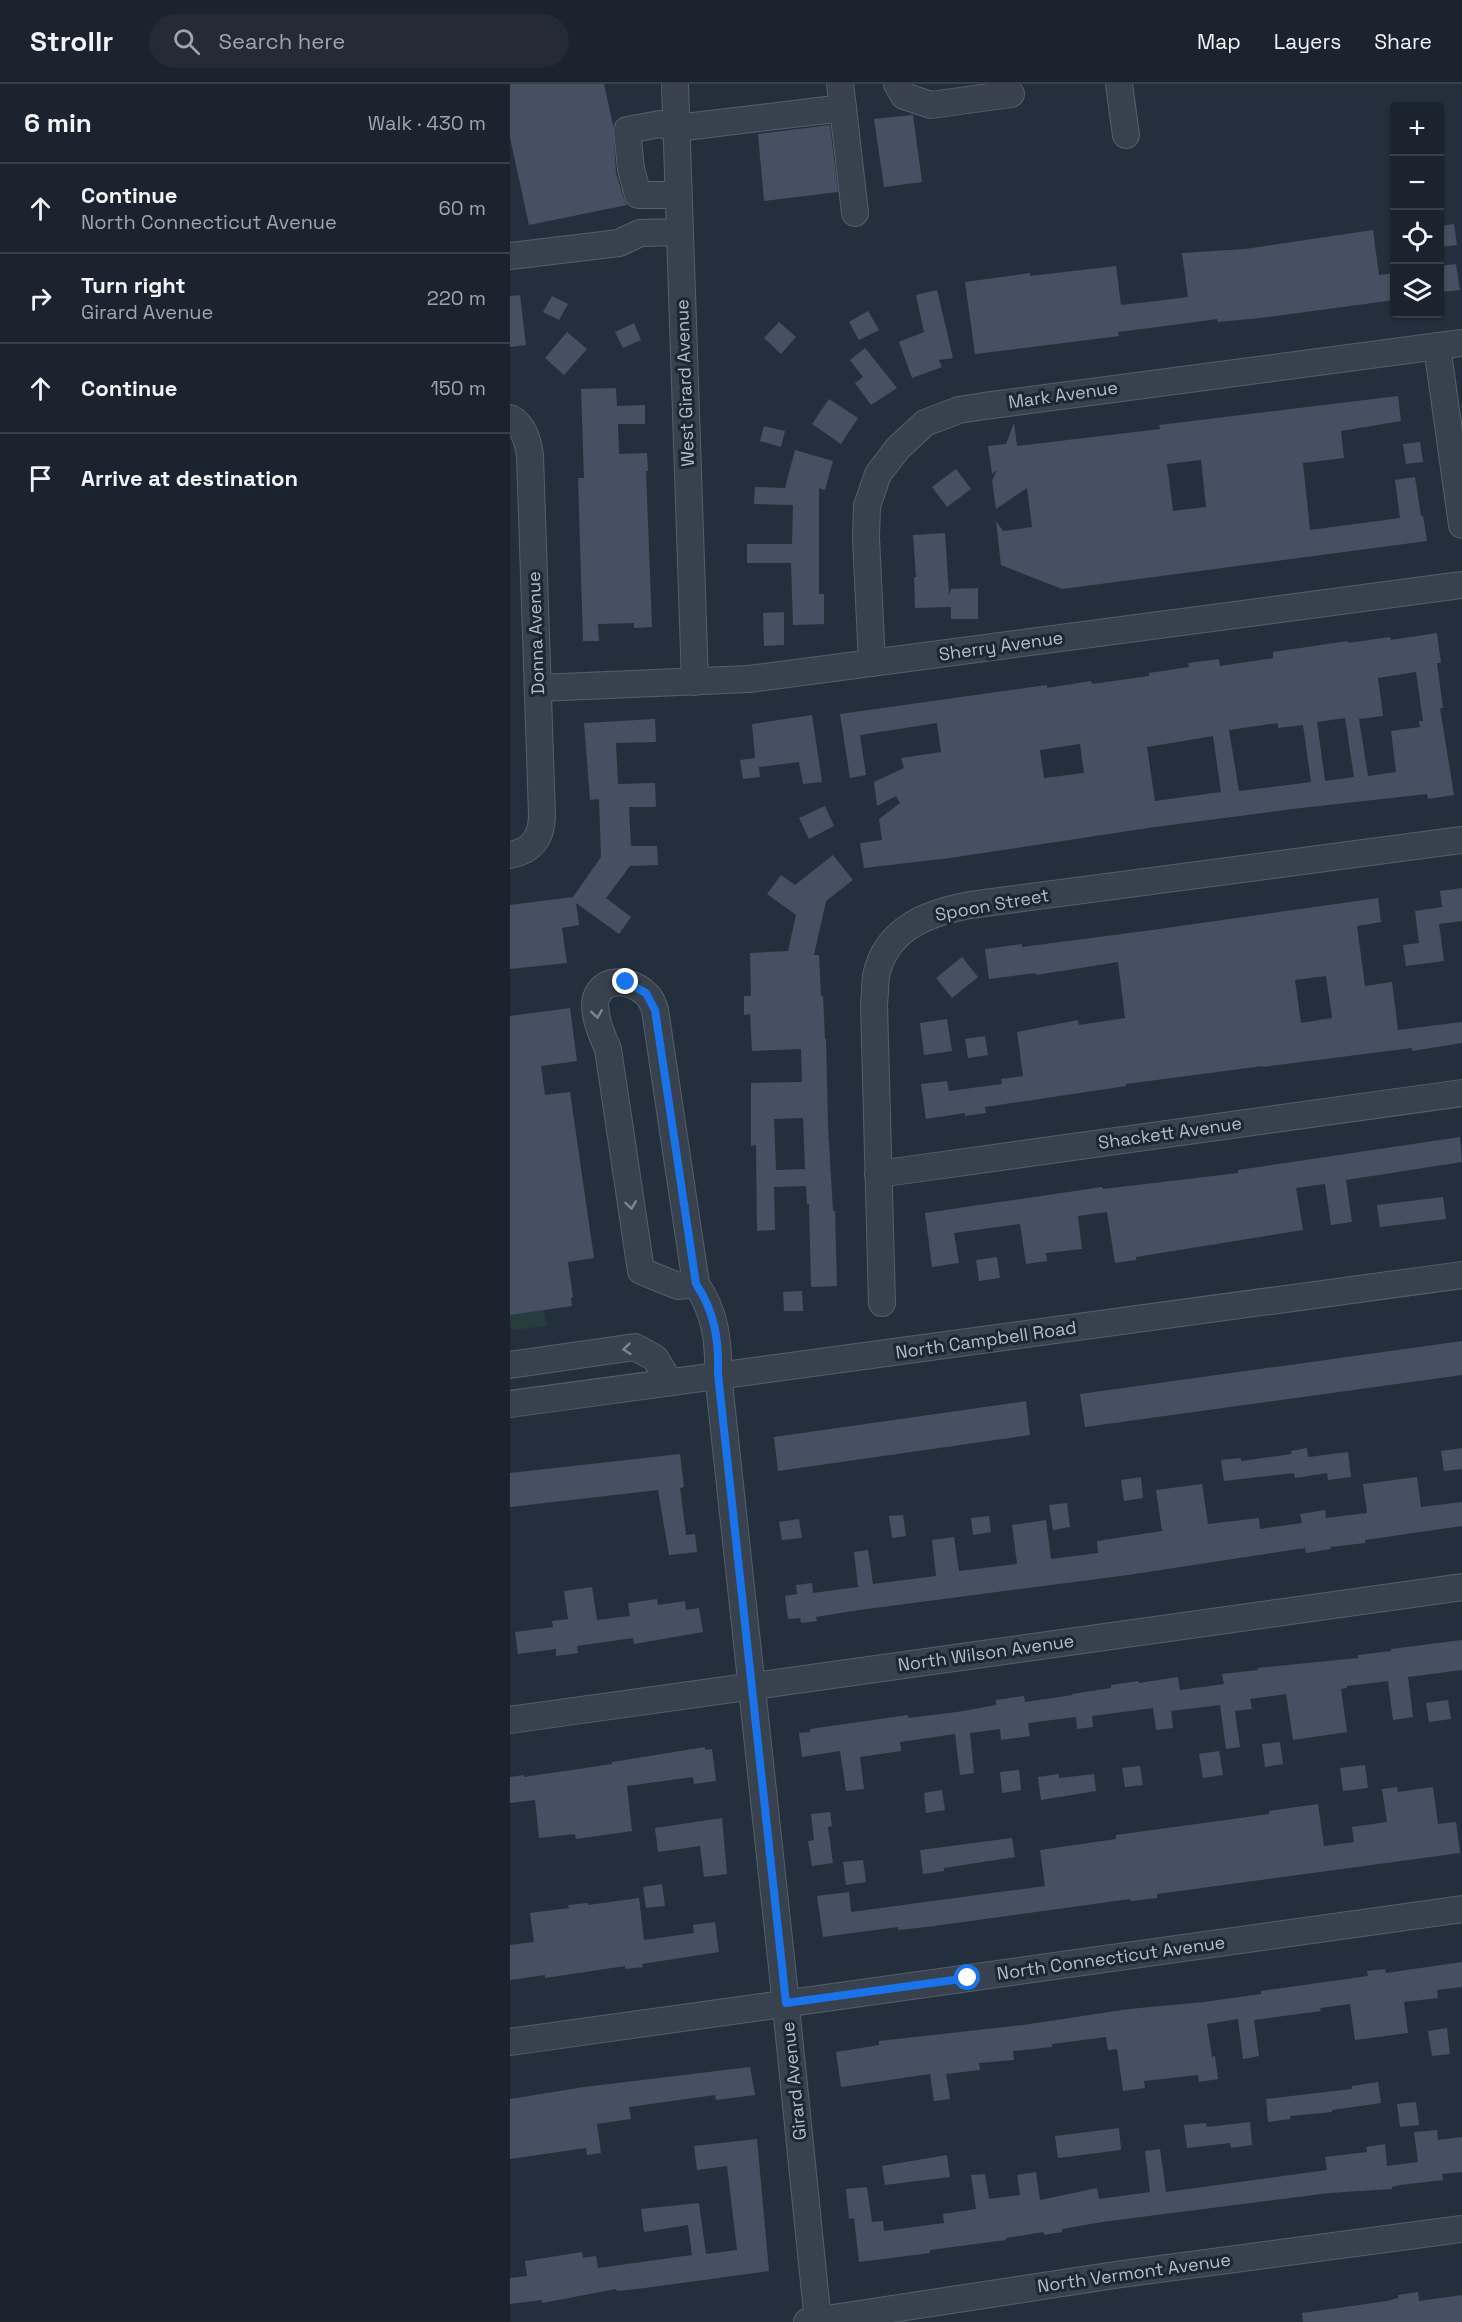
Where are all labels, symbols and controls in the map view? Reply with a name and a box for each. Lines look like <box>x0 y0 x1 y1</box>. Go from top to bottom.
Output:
search box <box>149 14 569 68</box>
text: Strollr <box>30 23 113 59</box>
icon: search <box>170 25 203 58</box>
text: Search here <box>218 27 345 55</box>
text: Map <box>1197 28 1241 55</box>
text: Layers <box>1274 28 1341 55</box>
text: Share <box>1374 28 1432 55</box>
map controls <box>1390 102 1444 318</box>
button: + <box>1390 102 1444 156</box>
text: 6 min <box>24 106 92 140</box>
text: Walk · 430 m <box>368 110 486 136</box>
button: − <box>1390 156 1444 210</box>
text: Continue <box>81 181 177 209</box>
icon: ahead <box>24 192 57 225</box>
text: 60 m <box>439 195 486 221</box>
text: North Connecticut Avenue <box>81 209 337 235</box>
button: locate <box>1390 210 1444 264</box>
button: layers <box>1390 264 1444 318</box>
text: Turn right <box>81 271 186 299</box>
icon: right <box>24 282 57 315</box>
text: 220 m <box>427 285 486 311</box>
text: Girard Avenue <box>81 299 213 325</box>
street label: West Girard Avenue <box>670 299 699 467</box>
icon: ahead <box>24 372 57 405</box>
text: Continue <box>81 374 177 402</box>
text: 150 m <box>431 375 486 401</box>
street label: Mark Avenue <box>1007 375 1119 414</box>
icon: arrive <box>24 462 57 495</box>
text: Arrive at destination <box>81 464 298 492</box>
street label: Donna Avenue <box>522 571 549 695</box>
street label: Sherry Avenue <box>937 625 1065 666</box>
street label: Spoon Street <box>933 883 1051 926</box>
route end <box>612 968 638 994</box>
one-way arrow <box>590 1009 603 1019</box>
street label: Shackett Avenue <box>1097 1111 1243 1154</box>
one-way arrow <box>625 1201 637 1210</box>
street label: North Campbell Road <box>894 1315 1078 1364</box>
one-way arrow <box>622 1342 632 1355</box>
street label: North Wilson Avenue <box>896 1629 1076 1676</box>
street label: North Connecticut Avenue <box>995 1930 1227 1985</box>
route start <box>954 1964 980 1990</box>
street label: Girard Avenue <box>776 2021 811 2141</box>
street label: North Vermont Avenue <box>1036 2248 1232 2297</box>

